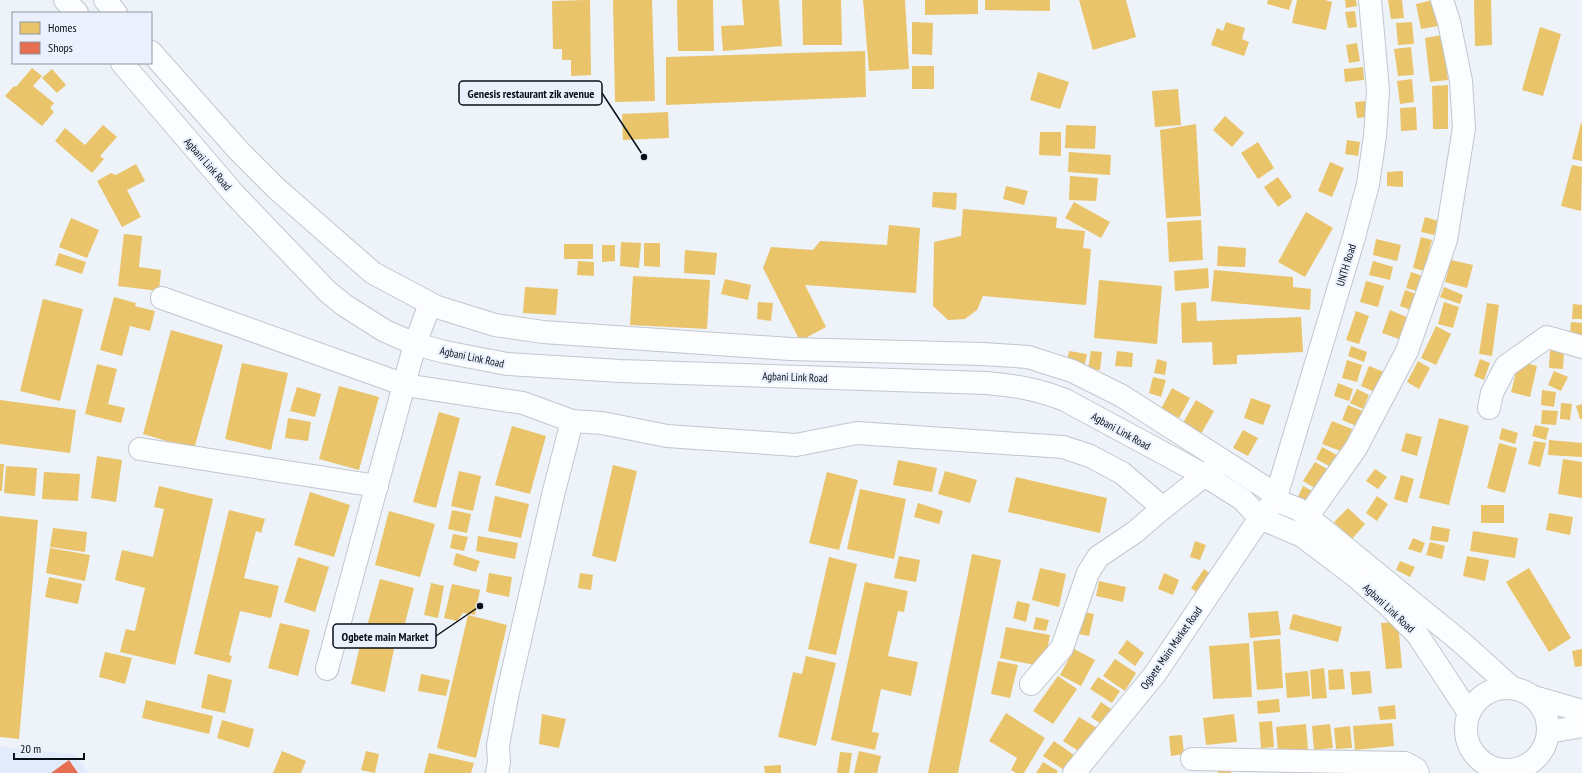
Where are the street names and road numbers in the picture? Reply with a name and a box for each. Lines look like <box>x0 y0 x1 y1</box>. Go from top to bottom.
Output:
street label: Agbani Link Road <box>181 135 235 193</box>
street label: UNTH Road <box>1333 242 1359 288</box>
street label: Agbani Link Road <box>439 343 506 371</box>
street label: Agbani Link Road <box>762 369 828 385</box>
street label: Agbani Link Road <box>1089 409 1153 453</box>
street label: Agbani Link Road <box>1360 581 1418 636</box>
street label: Ogbete Main Market Road <box>1137 604 1205 692</box>

